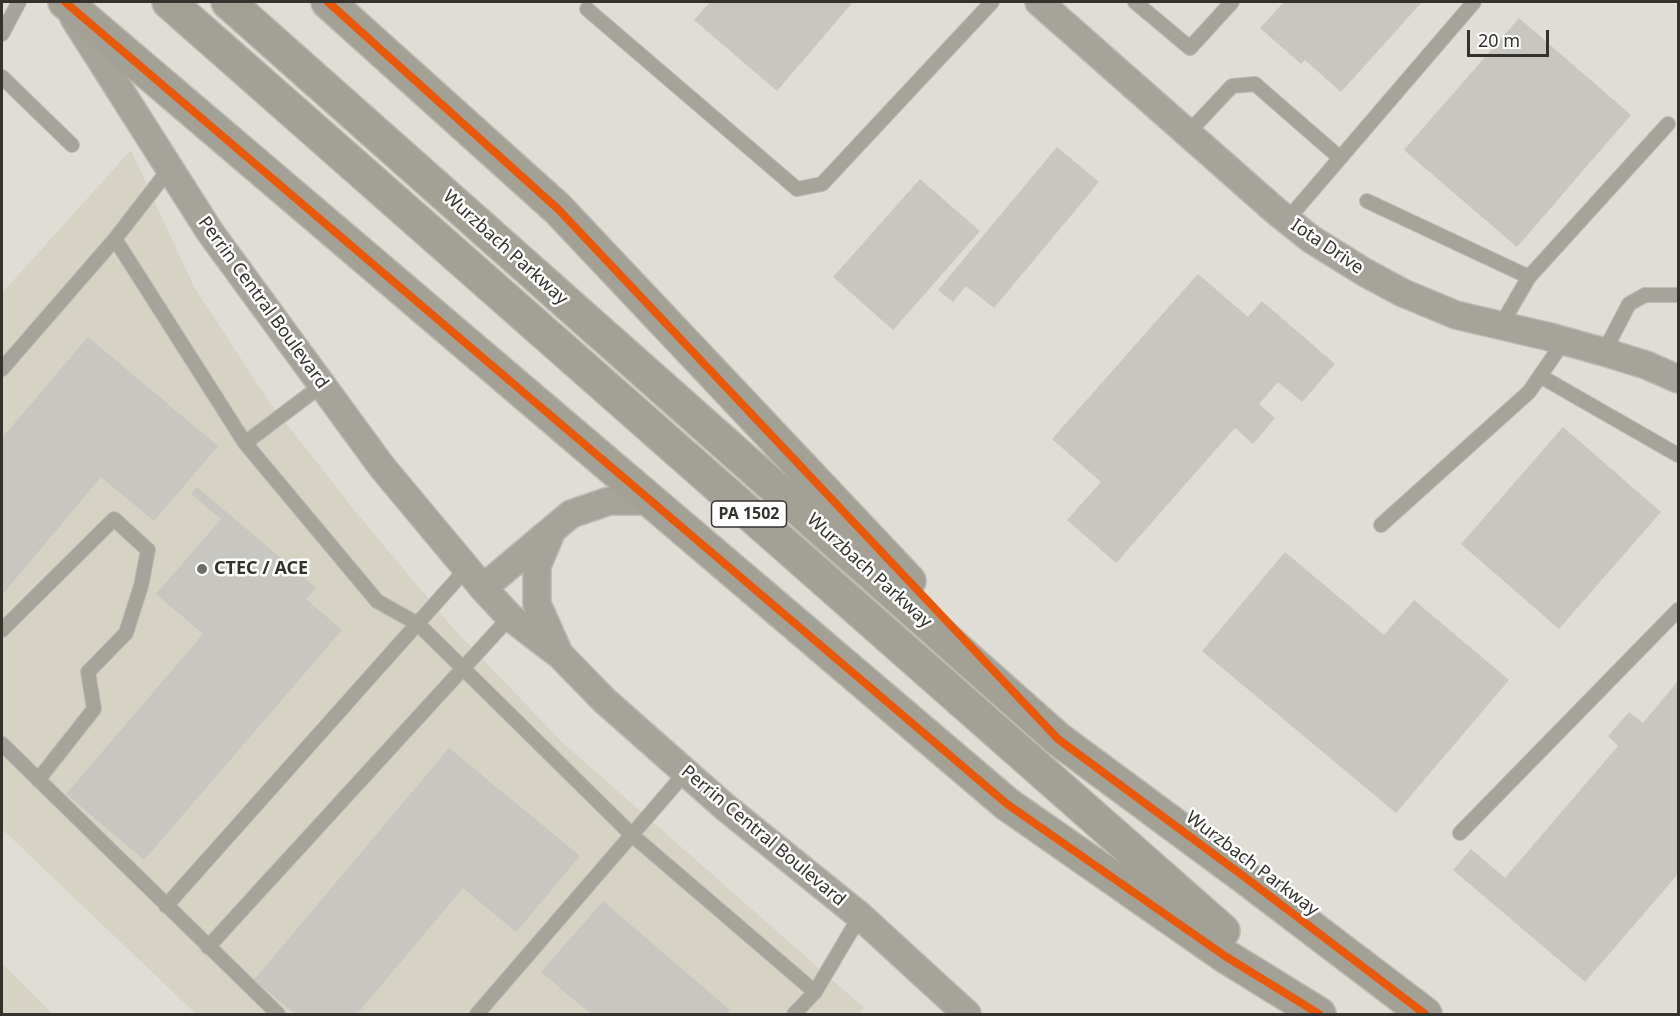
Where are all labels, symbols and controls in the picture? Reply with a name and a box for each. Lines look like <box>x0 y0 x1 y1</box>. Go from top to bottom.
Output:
scale bar <box>1470 18 1552 56</box>
text: 20 m <box>1478 28 1520 52</box>
street label: Wurzbach Parkway <box>438 186 572 310</box>
street label: Perrin Central Boulevard <box>193 213 333 393</box>
street label: Iota Drive <box>1287 215 1367 279</box>
road number: PA 1502 <box>712 501 786 527</box>
street label: Wurzbach Parkway <box>802 509 936 633</box>
place label: CTEC / ACE <box>214 558 308 580</box>
marker: CTEC / ACE <box>195 562 209 576</box>
street label: Perrin Central Boulevard <box>677 761 849 911</box>
street label: Wurzbach Parkway <box>1181 807 1323 921</box>

